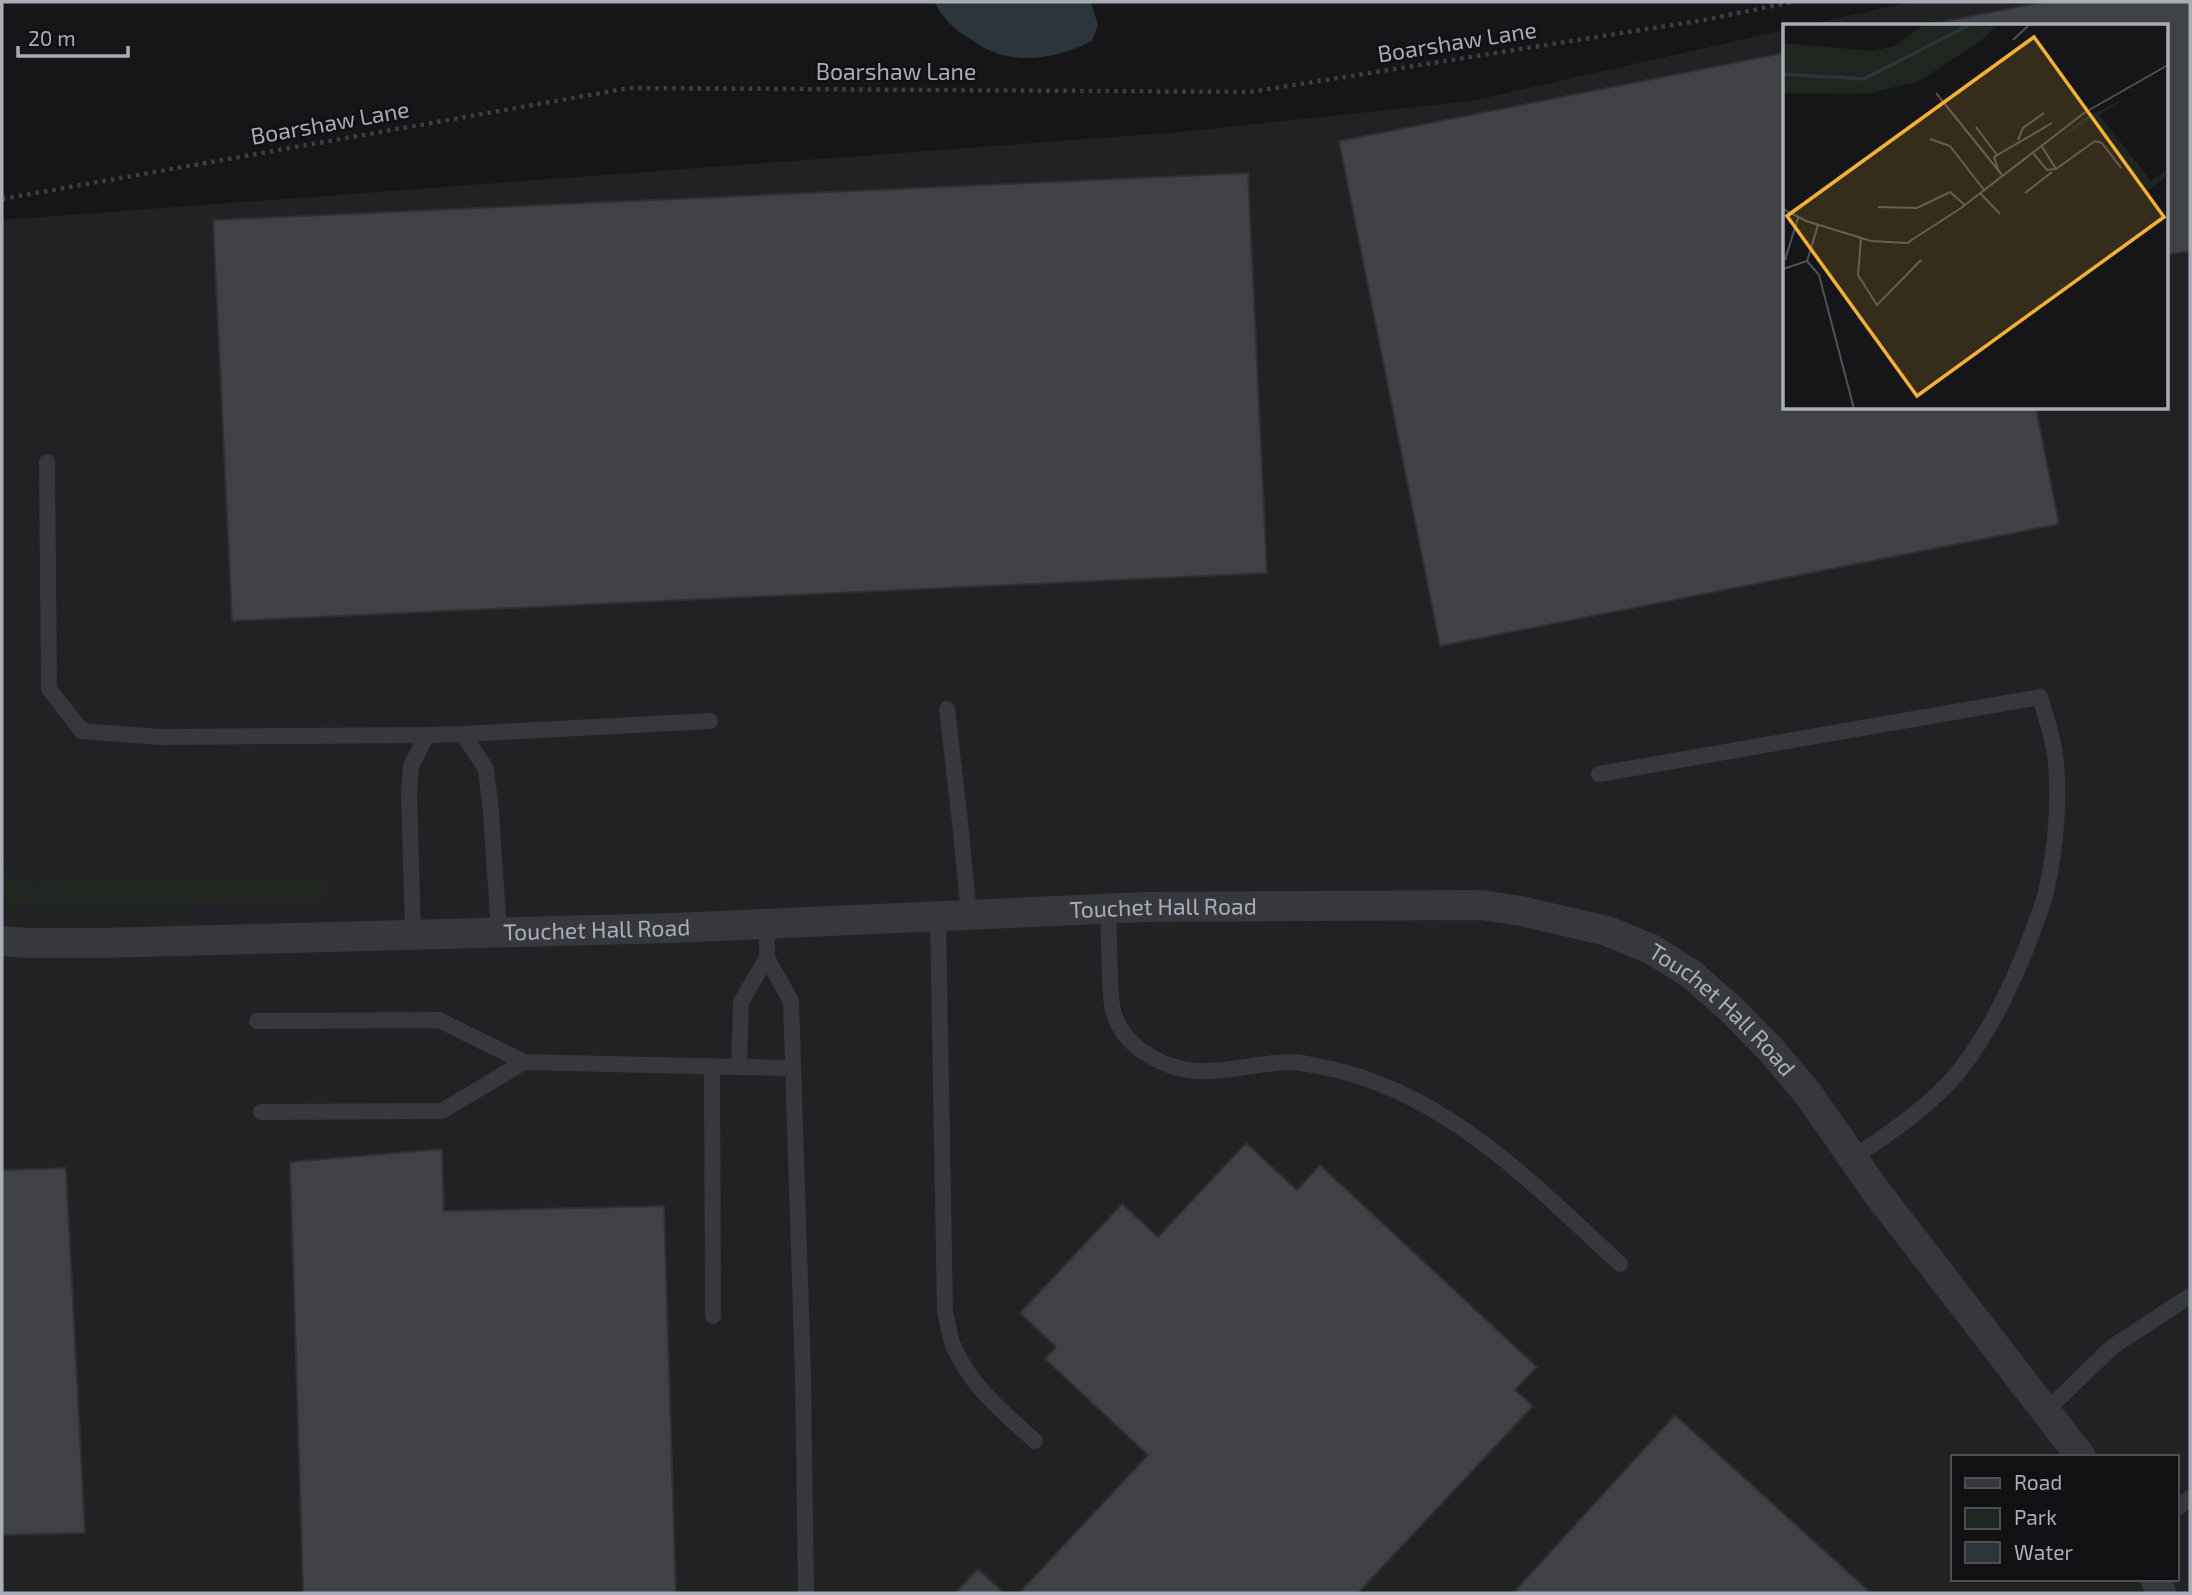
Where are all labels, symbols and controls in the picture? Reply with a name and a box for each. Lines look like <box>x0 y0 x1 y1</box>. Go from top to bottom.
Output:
scale bar <box>18 14 128 58</box>
street label: Boarshaw Lane <box>1375 15 1538 67</box>
inset map <box>1783 24 2168 410</box>
text: 20 m <box>28 25 76 50</box>
street label: Boarshaw Lane <box>816 57 976 85</box>
street label: Boarshaw Lane <box>248 94 411 150</box>
street label: Touchet Hall Road <box>1069 891 1257 923</box>
street label: Touchet Hall Road <box>503 912 691 945</box>
street label: Touchet Hall Road <box>1644 936 1802 1081</box>
legend <box>1951 1455 2178 1581</box>
text: Road <box>2014 1469 2062 1494</box>
text: Park <box>2014 1504 2057 1529</box>
text: Water <box>2014 1539 2073 1564</box>

